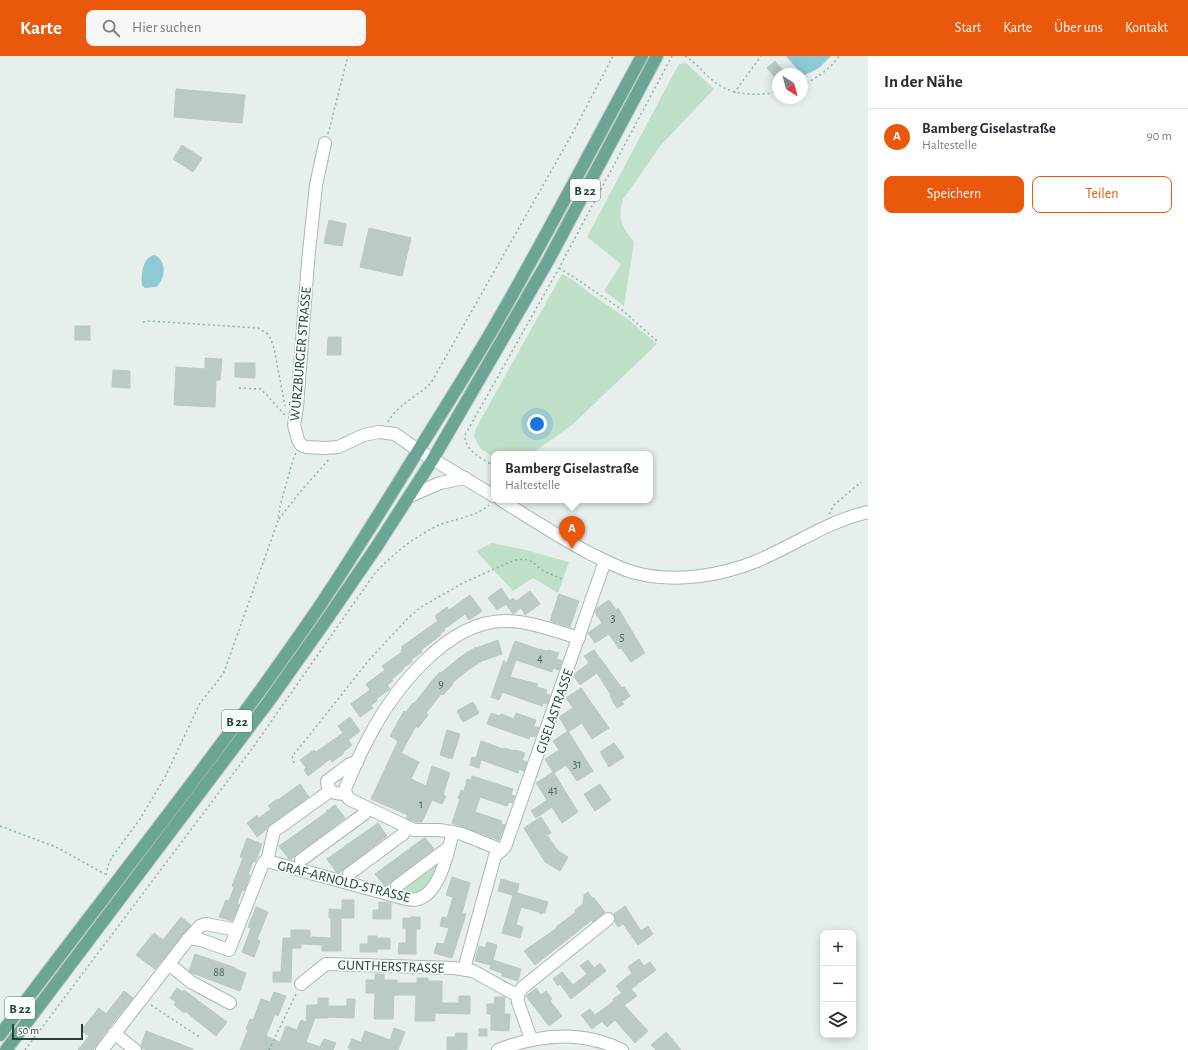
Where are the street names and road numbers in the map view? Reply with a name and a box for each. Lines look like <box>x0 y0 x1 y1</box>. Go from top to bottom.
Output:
road number: B 22 <box>570 179 600 201</box>
street label: WÜRZBURGER STRASSE <box>285 286 314 422</box>
street label: GISELASTRASSE <box>534 667 576 755</box>
road number: B 22 <box>222 710 252 732</box>
street label: GRAF-ARNOLD-STRASSE <box>276 859 412 905</box>
street label: GUNTHERSTRASSE <box>337 958 445 976</box>
road number: B 22 <box>5 997 35 1019</box>

